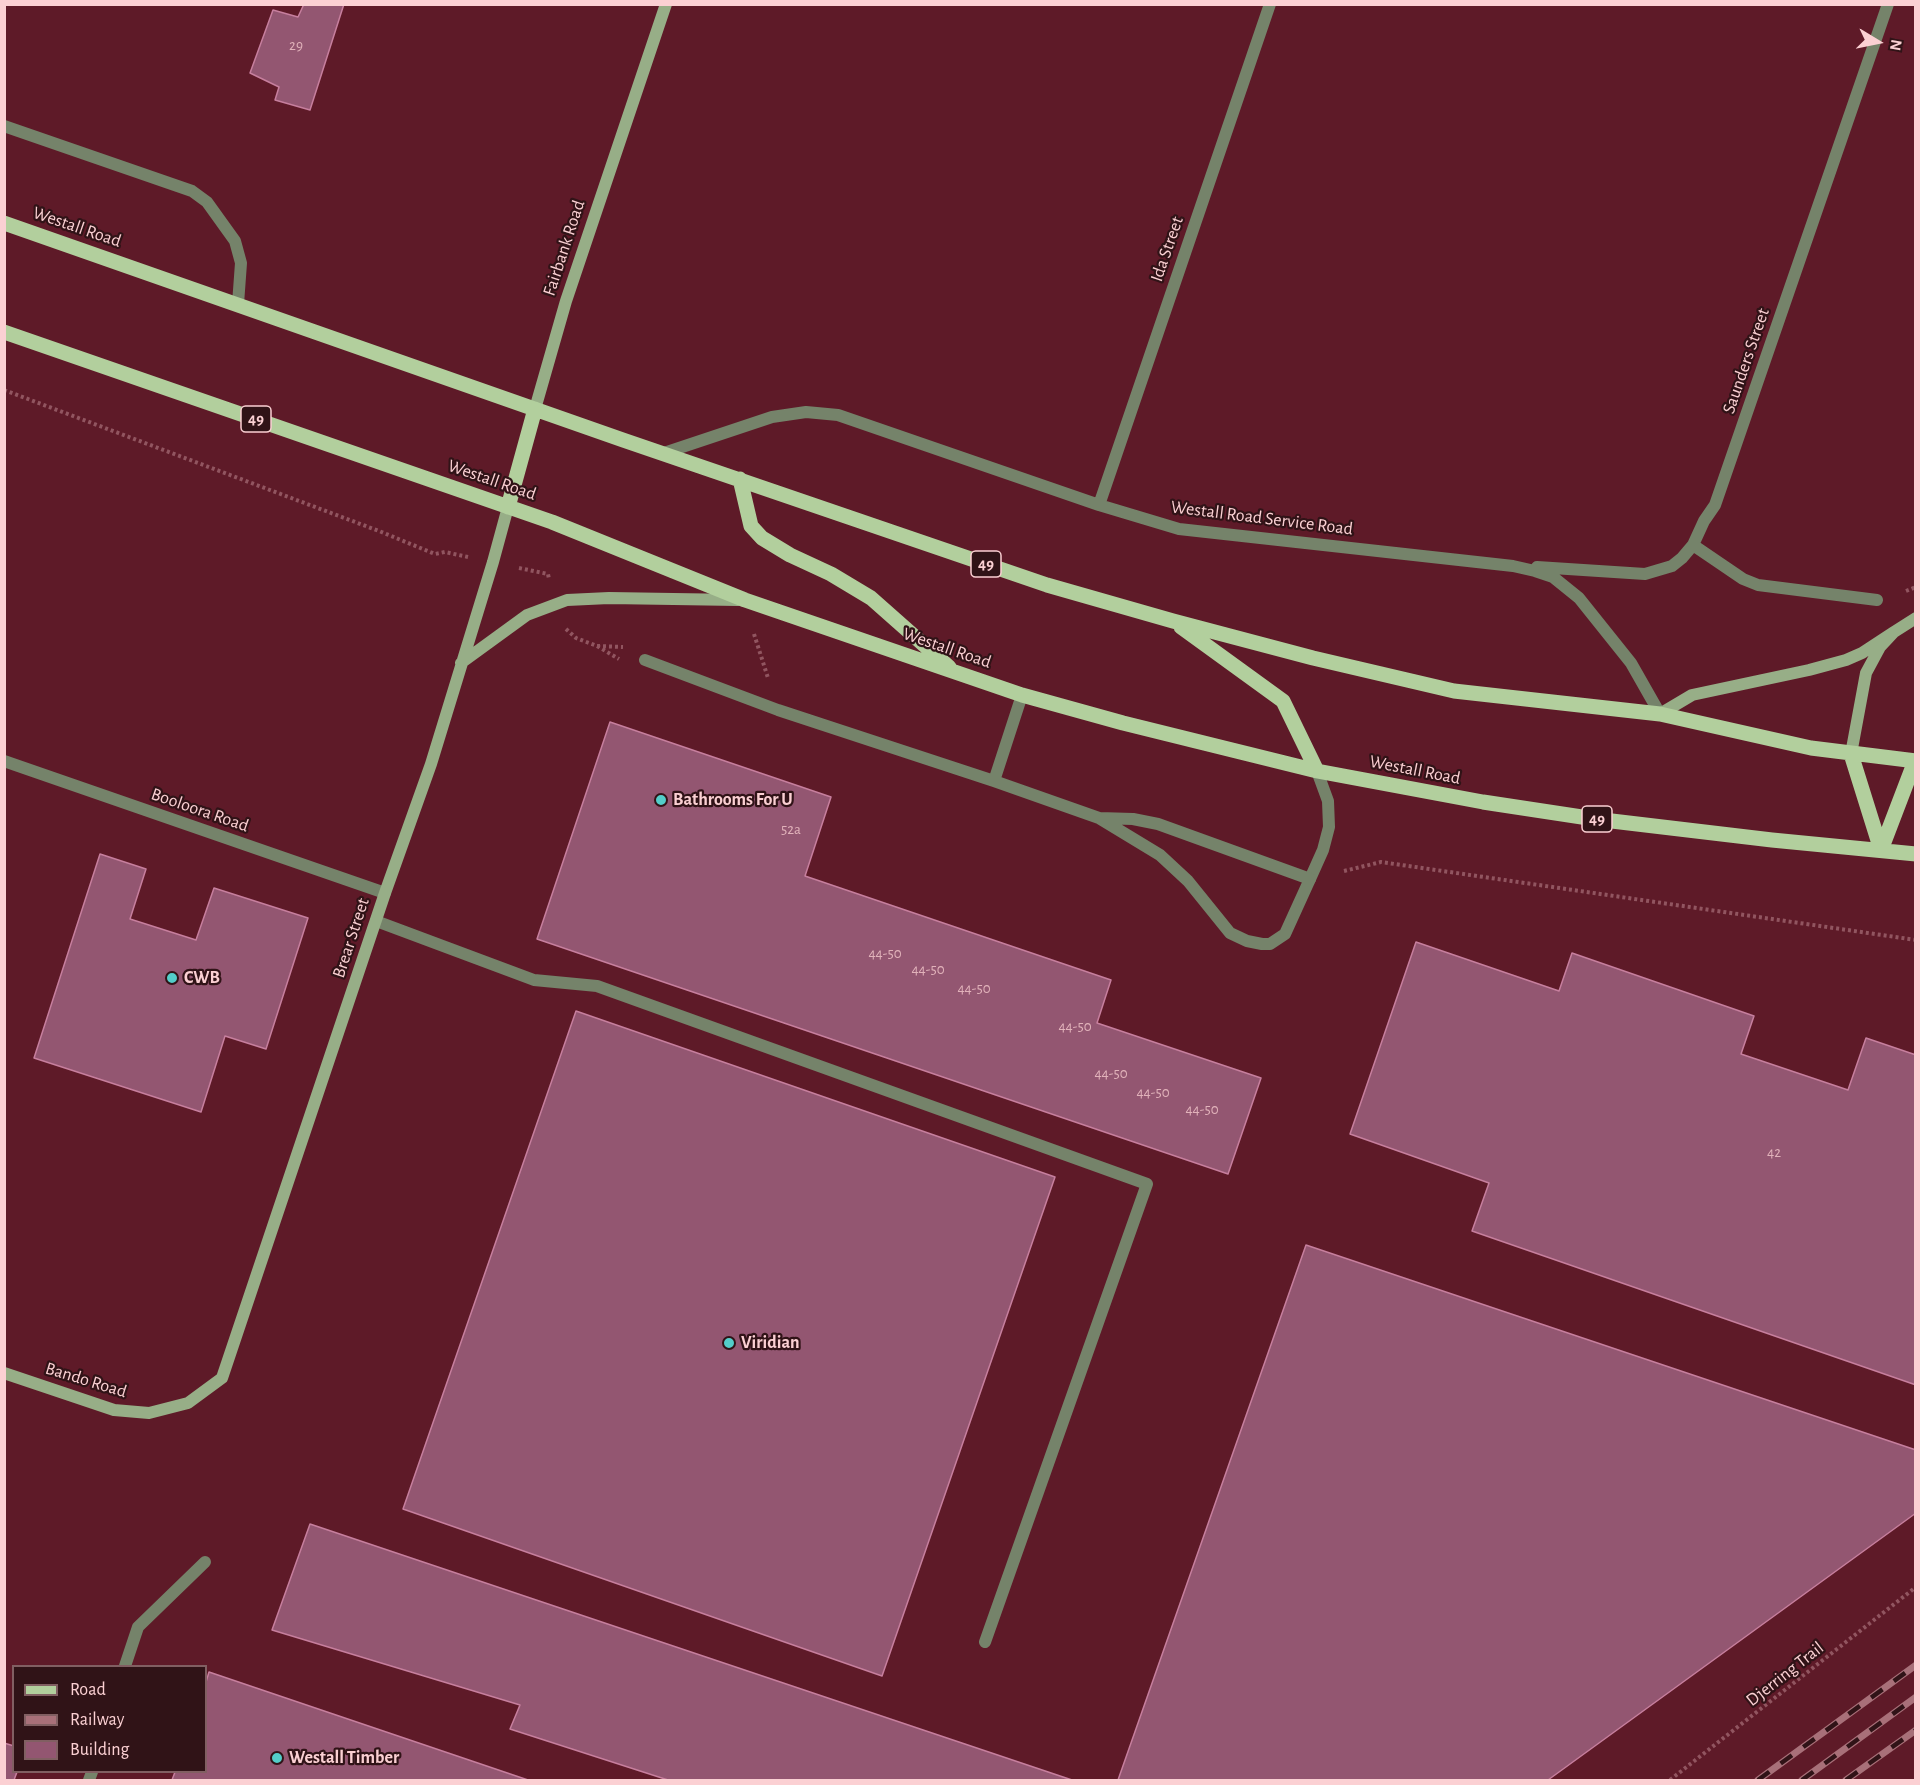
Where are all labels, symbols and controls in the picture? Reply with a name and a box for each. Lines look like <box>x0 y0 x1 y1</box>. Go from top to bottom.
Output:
north arrow <box>1848 12 1908 72</box>
house number: 29 <box>289 36 303 54</box>
text: N <box>1887 38 1905 52</box>
street label: Fairbank Road <box>538 197 590 299</box>
street label: Westall Road <box>30 202 124 252</box>
street label: Ida Street <box>1146 214 1188 284</box>
street label: Saunders Street <box>1718 305 1774 417</box>
road number: 49 <box>241 406 271 432</box>
street label: Westall Road <box>445 455 539 505</box>
street label: Westall Road Service Road <box>1170 496 1354 540</box>
road number: 49 <box>971 551 1001 577</box>
street label: Westall Road <box>900 623 994 673</box>
street label: Westall Road <box>1368 751 1462 789</box>
street label: Booloora Road <box>148 783 252 837</box>
place label: Bathrooms For U <box>673 789 793 811</box>
marker: Bathrooms For U <box>654 793 668 807</box>
road number: 49 <box>1582 806 1612 832</box>
house number: 52a <box>781 820 801 838</box>
street label: Brear Street <box>328 895 374 981</box>
house number: 44-50 <box>868 944 902 962</box>
house number: 44-50 <box>911 960 945 978</box>
place label: CWB <box>184 967 220 989</box>
marker: CWB <box>165 971 179 985</box>
house number: 44-50 <box>957 979 991 997</box>
house number: 44-50 <box>1058 1017 1092 1035</box>
house number: 44-50 <box>1094 1064 1128 1082</box>
house number: 44-50 <box>1136 1083 1170 1101</box>
house number: 44-50 <box>1185 1100 1219 1118</box>
house number: 42 <box>1767 1143 1781 1161</box>
place label: Viridian <box>741 1332 799 1354</box>
marker: Viridian <box>722 1336 736 1350</box>
street label: Bando Road <box>43 1357 129 1403</box>
street label: Djerring Trail <box>1742 1637 1828 1711</box>
legend <box>12 1665 207 1773</box>
text: Road <box>70 1681 106 1699</box>
text: Railway <box>70 1711 124 1729</box>
text: Building <box>70 1741 129 1759</box>
place label: Westall Timber <box>289 1747 399 1769</box>
marker: Westall Timber <box>270 1751 284 1765</box>

